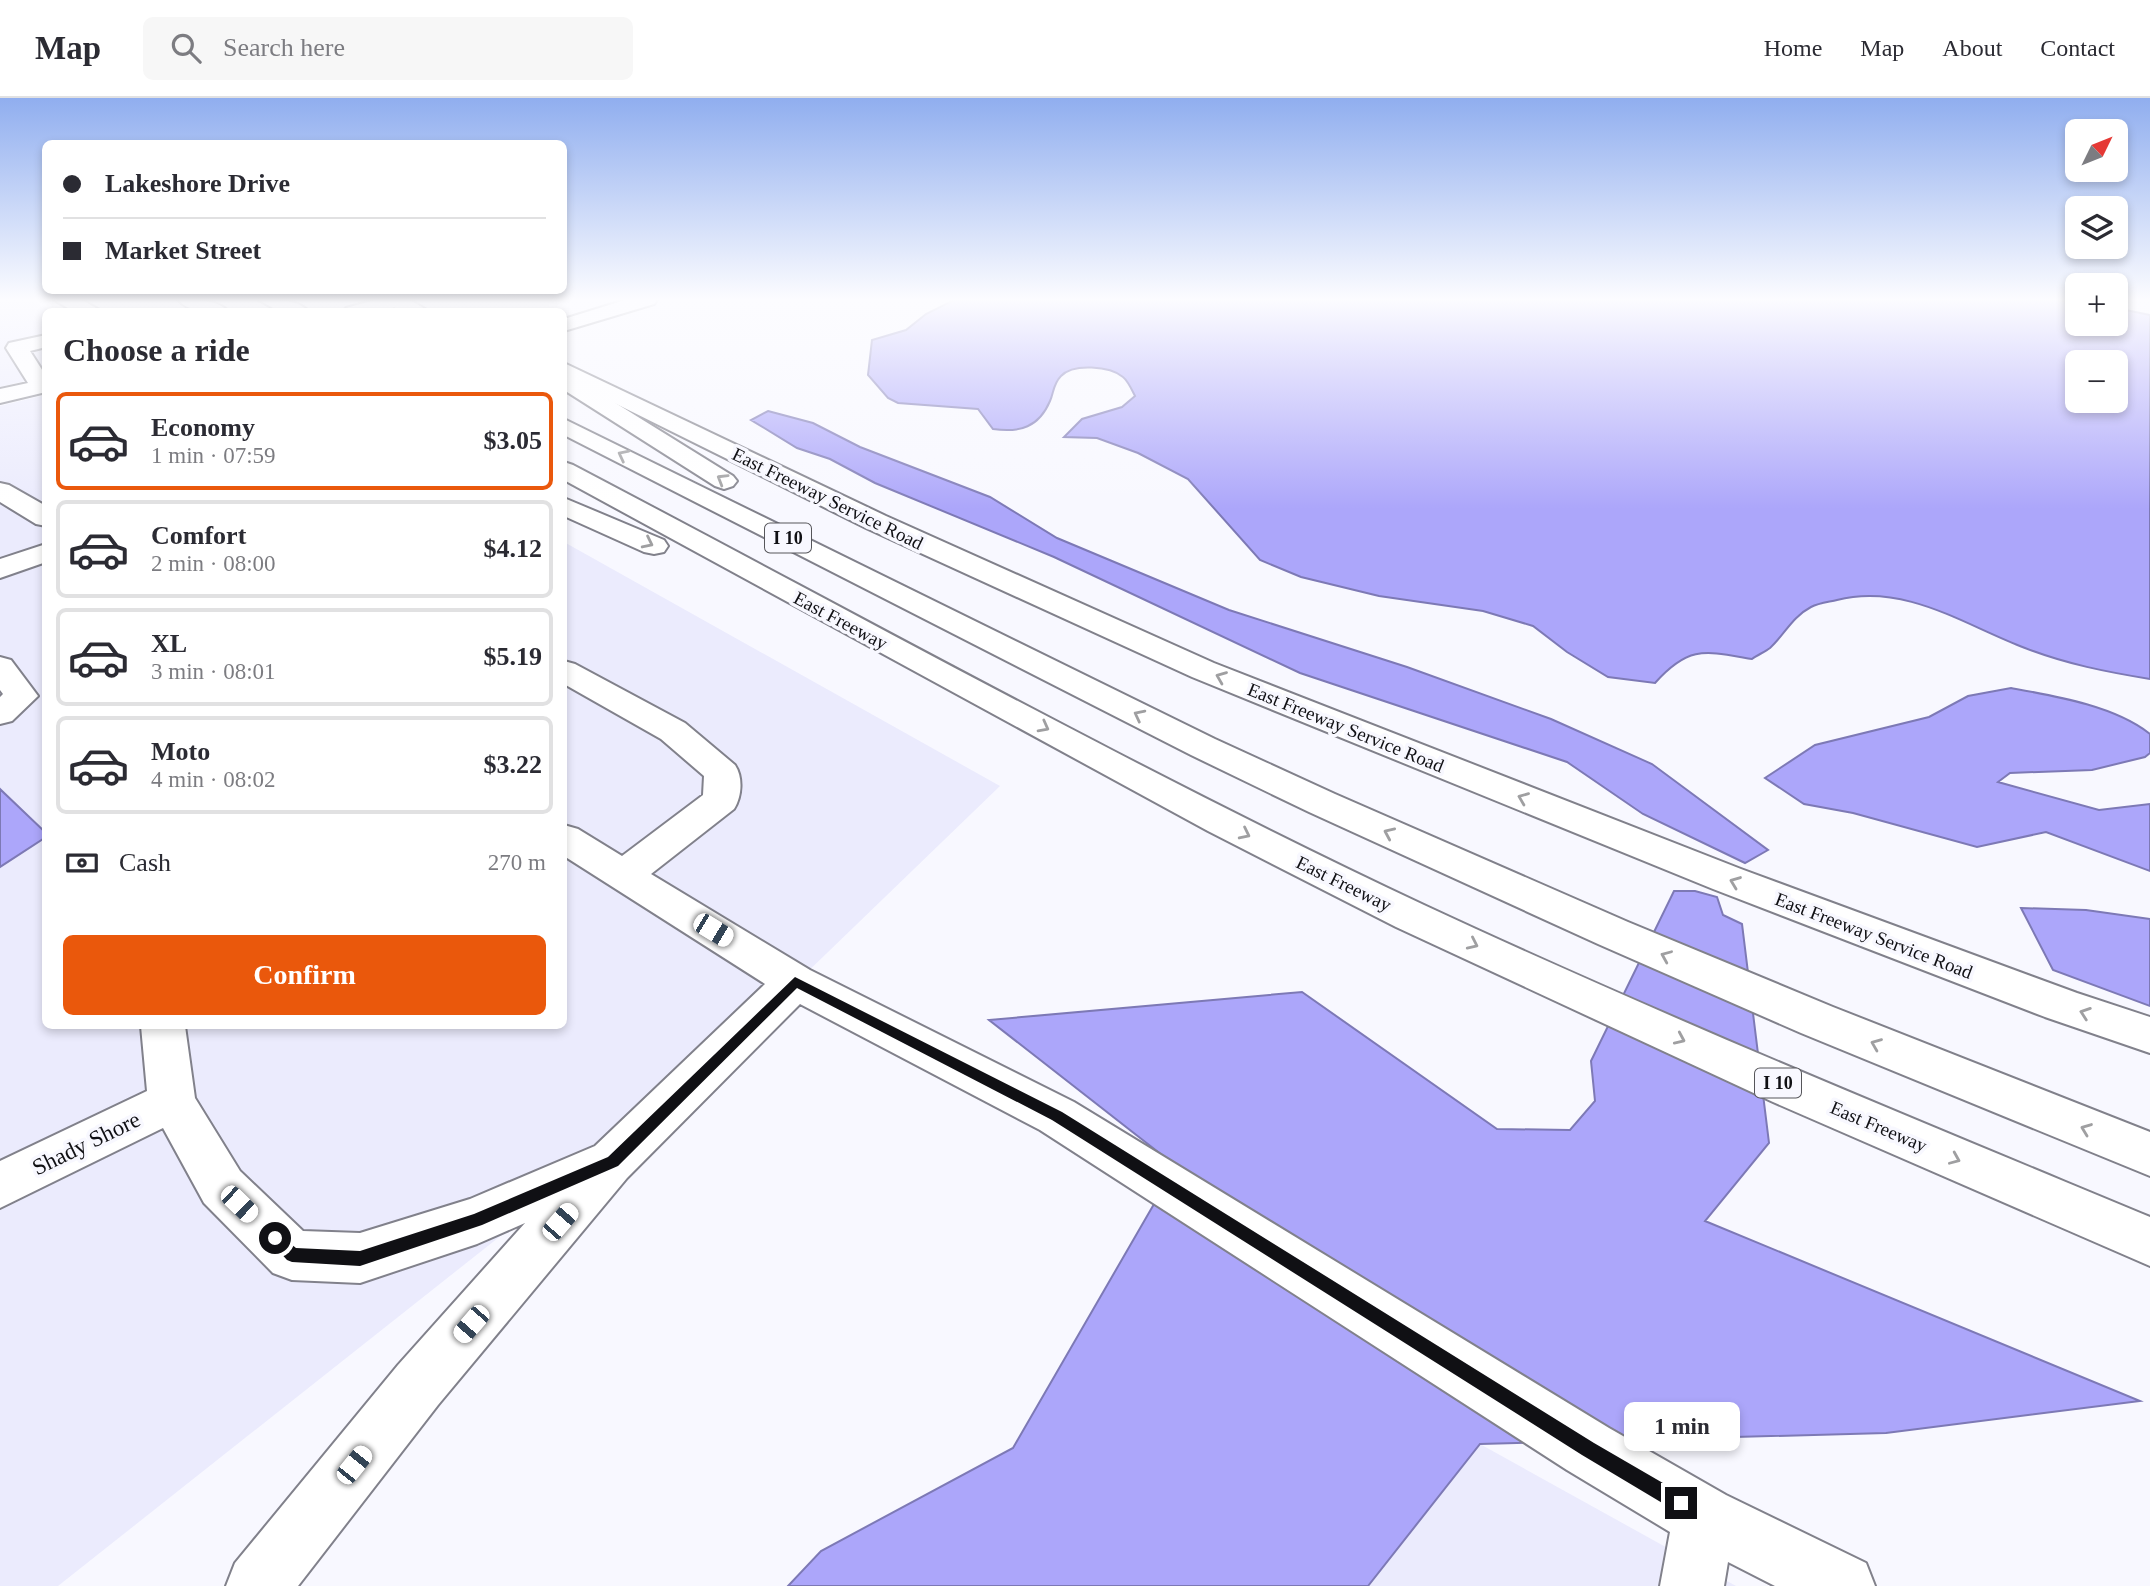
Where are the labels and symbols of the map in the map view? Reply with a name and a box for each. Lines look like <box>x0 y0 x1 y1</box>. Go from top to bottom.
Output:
north arrow <box>2065 119 2128 182</box>
street label: East Freeway Service Road <box>729 443 927 554</box>
one-way arrow <box>618 450 630 464</box>
one-way arrow <box>716 474 729 487</box>
road number: I 10 <box>765 524 811 552</box>
one-way arrow <box>641 535 653 549</box>
street label: East Freeway <box>790 587 892 654</box>
one-way arrow <box>1216 672 1228 686</box>
street label: East Freeway Service Road <box>1245 678 1447 777</box>
one-way arrow <box>1134 709 1146 723</box>
one-way arrow <box>1037 719 1049 732</box>
one-way arrow <box>1518 793 1530 807</box>
one-way arrow <box>1238 826 1250 840</box>
one-way arrow <box>1383 827 1396 841</box>
street label: East Freeway <box>1293 851 1395 916</box>
one-way arrow <box>1729 877 1741 891</box>
street label: East Freeway Service Road <box>1772 888 1976 983</box>
car <box>690 910 737 950</box>
one-way arrow <box>1465 936 1478 950</box>
one-way arrow <box>1661 950 1673 964</box>
one-way arrow <box>2080 1007 2092 1022</box>
one-way arrow <box>1672 1031 1685 1045</box>
one-way arrow <box>1870 1038 1883 1052</box>
road number: I 10 <box>1755 1068 1801 1098</box>
street label: East Freeway <box>1827 1097 1931 1156</box>
street label: Shady Shore <box>28 1107 144 1180</box>
one-way arrow <box>2081 1124 2093 1138</box>
one-way arrow <box>1948 1151 1961 1165</box>
car <box>217 1182 262 1226</box>
car <box>539 1199 582 1245</box>
route start <box>259 1222 291 1254</box>
car <box>450 1301 493 1347</box>
callout: 1 min <box>1623 1402 1739 1450</box>
car <box>333 1442 376 1488</box>
route end <box>1665 1487 1697 1519</box>

